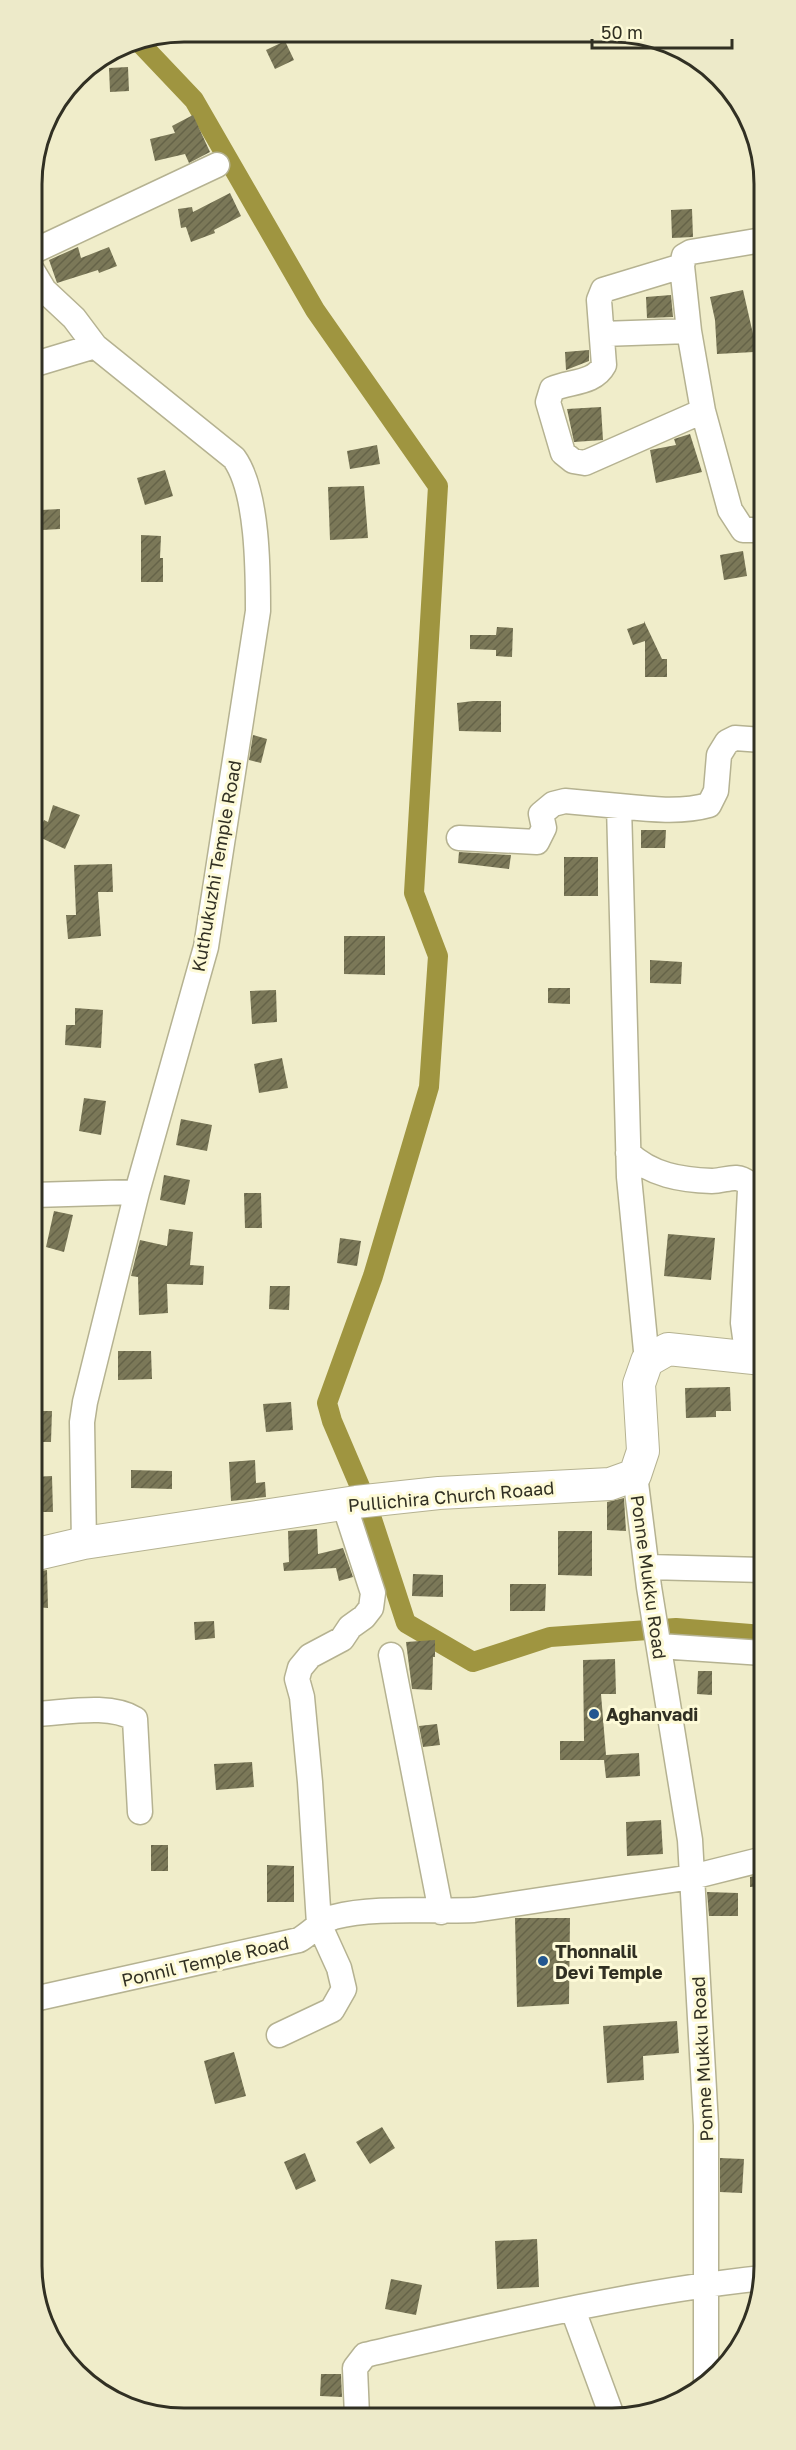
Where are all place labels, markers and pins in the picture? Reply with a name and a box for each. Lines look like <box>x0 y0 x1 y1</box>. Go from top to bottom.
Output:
place label: Aghanvadi <box>606 1703 698 1725</box>
marker: Aghanvadi <box>587 1707 601 1721</box>
place label: Thonnalil Devi Temple <box>555 1940 663 1983</box>
marker: Thonnalil Devi Temple <box>536 1954 550 1968</box>

